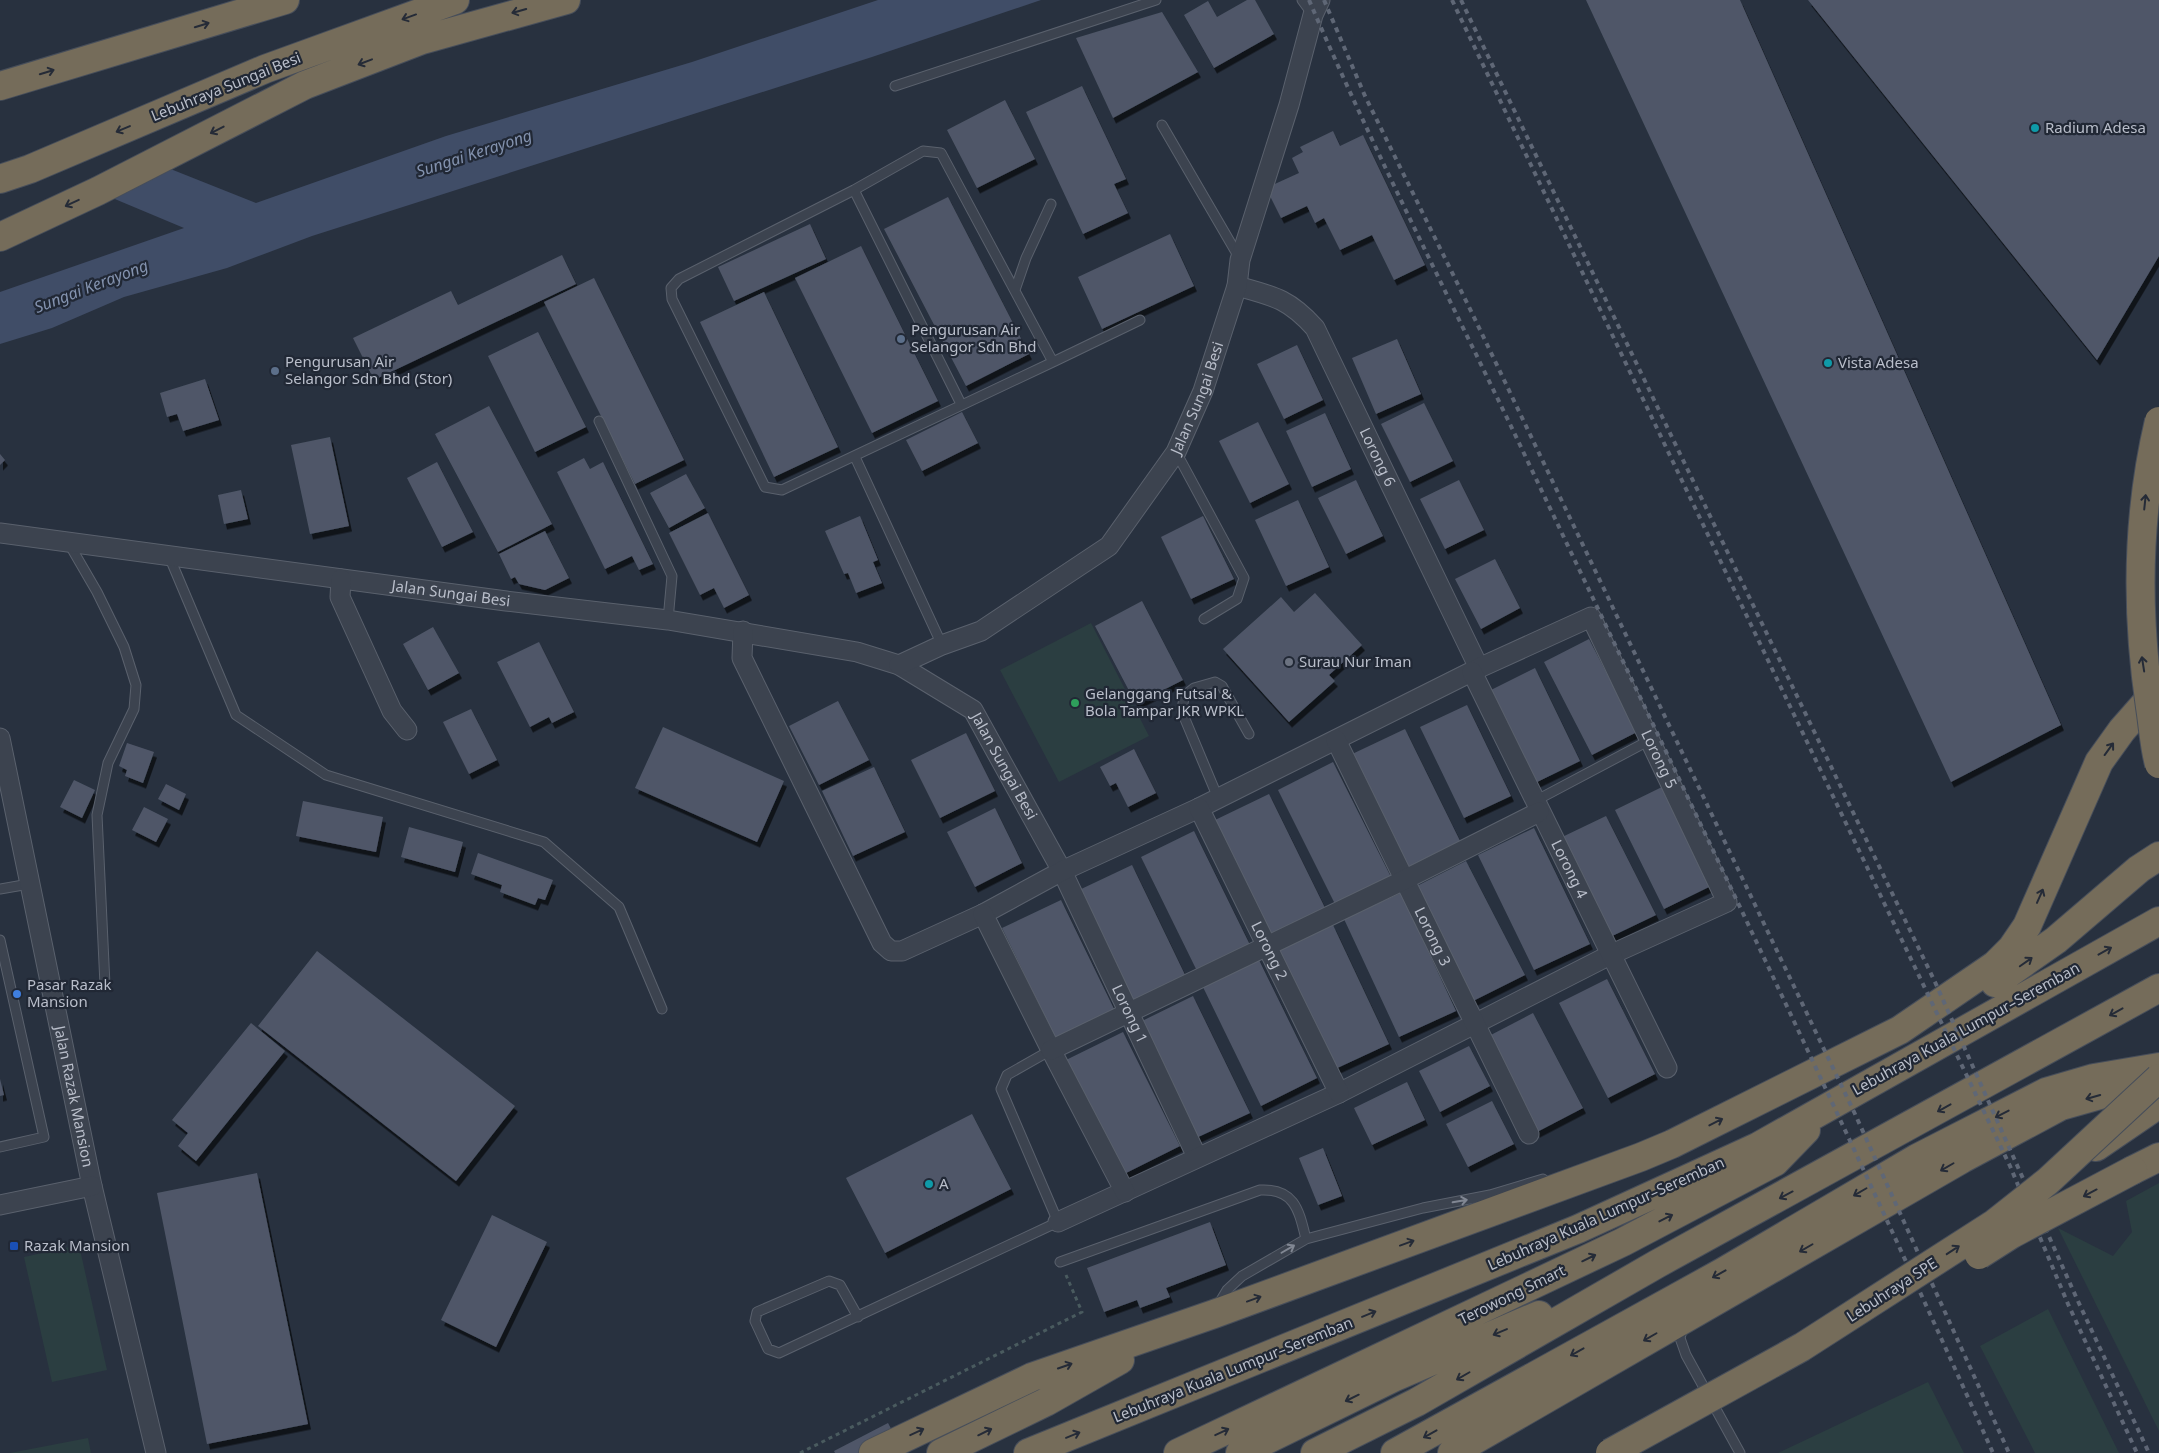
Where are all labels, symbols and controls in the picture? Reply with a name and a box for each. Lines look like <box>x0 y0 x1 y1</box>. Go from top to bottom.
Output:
one-way arrow <box>511 7 527 17</box>
one-way arrow <box>402 13 417 22</box>
one-way arrow <box>194 19 210 29</box>
street label: Lebuhraya Sungai Besi <box>148 47 303 125</box>
one-way arrow <box>357 58 373 67</box>
one-way arrow <box>38 66 54 76</box>
place label: Radium Adesa <box>2045 117 2146 137</box>
marker: Radium Adesa <box>2029 122 2041 134</box>
water label: Sungai Kerayong <box>413 124 535 182</box>
one-way arrow <box>116 125 131 135</box>
one-way arrow <box>210 126 225 135</box>
one-way arrow <box>65 199 80 209</box>
water label: Sungai Kerayong <box>31 254 151 318</box>
place label: Pengurusan Air Selangor Sdn Bhd <box>911 319 1037 356</box>
marker: Pengurusan Air Selangor Sdn Bhd <box>895 333 907 345</box>
street label: Jalan Sungai Besi <box>1164 339 1227 459</box>
place label: Pengurusan Air Selangor Sdn Bhd (Stor) <box>285 351 452 388</box>
place label: Vista Adesa <box>1838 352 1919 372</box>
marker: Vista Adesa <box>1822 357 1834 369</box>
marker: Pengurusan Air Selangor Sdn Bhd (Stor) <box>269 365 281 377</box>
street label: Lorong 6 <box>1356 424 1401 490</box>
one-way arrow <box>2141 494 2150 510</box>
street label: Jalan Sungai Besi <box>389 574 511 610</box>
place label: Surau Nur Iman <box>1299 651 1412 671</box>
marker: Surau Nur Iman <box>1283 656 1295 668</box>
one-way arrow <box>2138 656 2148 672</box>
place label: Gelanggang Futsal & Bola Tampar JKR WPKL <box>1085 683 1244 720</box>
marker: Gelanggang Futsal & Bola Tampar JKR WPKL <box>1069 697 1081 709</box>
street label: Jalan Sungai Besi <box>966 707 1043 823</box>
street label: Lorong 5 <box>1637 726 1682 791</box>
one-way arrow <box>2104 742 2114 756</box>
street label: Lorong 4 <box>1547 836 1593 902</box>
one-way arrow <box>2036 889 2046 904</box>
street label: Lorong 3 <box>1410 904 1456 969</box>
street label: Lorong 2 <box>1247 918 1293 983</box>
one-way arrow <box>2097 946 2111 956</box>
street label: Lebuhraya Kuala Lumpur–Seremban <box>1848 957 2083 1099</box>
one-way arrow <box>2018 957 2032 967</box>
place label: Pasar Razak Mansion <box>27 974 111 1011</box>
street label: Lorong 1 <box>1108 981 1153 1046</box>
marker: Pasar Razak Mansion <box>11 988 23 1000</box>
one-way arrow <box>2110 1007 2124 1017</box>
street label: Jalan Razak Mansion <box>50 1022 99 1169</box>
one-way arrow <box>2086 1092 2102 1102</box>
one-way arrow <box>1937 1103 1951 1113</box>
one-way arrow <box>1995 1110 2010 1119</box>
one-way arrow <box>1708 1117 1723 1126</box>
street label: Lebuhraya Kuala Lumpur–Seremban <box>1484 1152 1727 1274</box>
one-way arrow <box>1940 1162 1955 1172</box>
place label: A <box>939 1173 949 1193</box>
marker: A <box>923 1178 935 1190</box>
one-way arrow <box>1853 1187 1867 1197</box>
one-way arrow <box>2083 1188 2098 1198</box>
one-way arrow <box>1778 1190 1793 1200</box>
one-way arrow <box>1452 1195 1468 1205</box>
one-way arrow <box>1658 1213 1673 1222</box>
place label: Razak Mansion <box>24 1235 130 1255</box>
one-way arrow <box>1399 1238 1414 1247</box>
marker: Razak Mansion <box>8 1240 20 1252</box>
one-way arrow <box>1280 1243 1294 1253</box>
one-way arrow <box>1800 1243 1814 1253</box>
one-way arrow <box>1946 1245 1960 1255</box>
street label: Lebuhraya SPE <box>1842 1252 1941 1326</box>
one-way arrow <box>1581 1253 1596 1262</box>
street label: Terowong Smart <box>1455 1259 1569 1329</box>
one-way arrow <box>1713 1269 1727 1279</box>
one-way arrow <box>1246 1294 1261 1303</box>
one-way arrow <box>1361 1309 1376 1318</box>
street label: Lebuhraya Kuala Lumpur–Seremban <box>1110 1312 1355 1426</box>
one-way arrow <box>1493 1327 1508 1337</box>
one-way arrow <box>1644 1333 1658 1343</box>
one-way arrow <box>1570 1348 1585 1358</box>
one-way arrow <box>1057 1361 1073 1370</box>
one-way arrow <box>1457 1371 1471 1381</box>
one-way arrow <box>1345 1394 1360 1403</box>
one-way arrow <box>909 1427 924 1436</box>
one-way arrow <box>977 1427 992 1436</box>
one-way arrow <box>1214 1427 1229 1436</box>
one-way arrow <box>1065 1429 1080 1439</box>
one-way arrow <box>1424 1429 1438 1439</box>

